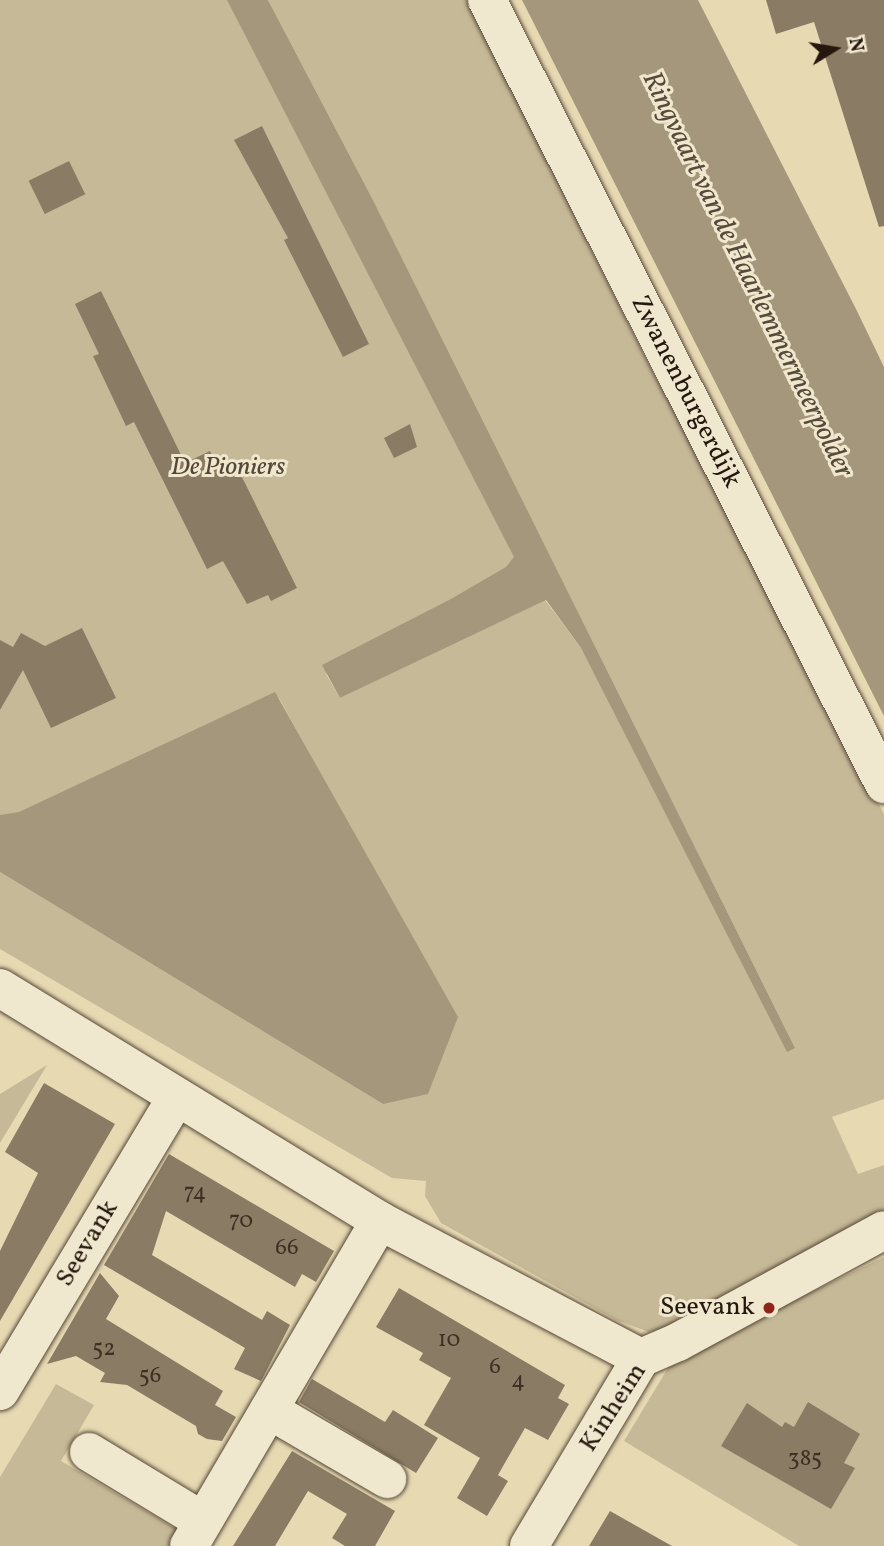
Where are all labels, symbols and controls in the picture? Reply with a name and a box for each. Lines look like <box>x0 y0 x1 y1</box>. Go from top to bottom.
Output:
north arrow <box>800 14 870 84</box>
text: N <box>842 36 870 54</box>
water label: Ringvaart van de Haarlemmermeerpolder <box>634 66 860 484</box>
street label: Zwanenburgerdijk <box>623 291 747 493</box>
park label: De Pioniers <box>171 452 285 484</box>
house number: 74 <box>184 1179 206 1207</box>
street label: Seevank <box>50 1195 126 1293</box>
house number: 70 <box>229 1207 253 1235</box>
house number: 66 <box>275 1234 299 1262</box>
place label: Seevank <box>660 1292 755 1324</box>
marker: Seevank <box>761 1300 777 1316</box>
house number: 10 <box>438 1326 460 1354</box>
house number: 52 <box>92 1335 116 1363</box>
house number: 6 <box>489 1353 501 1381</box>
street label: Kinheim <box>574 1358 654 1458</box>
house number: 56 <box>139 1362 161 1390</box>
house number: 4 <box>511 1367 525 1395</box>
house number: 385 <box>788 1445 822 1473</box>

